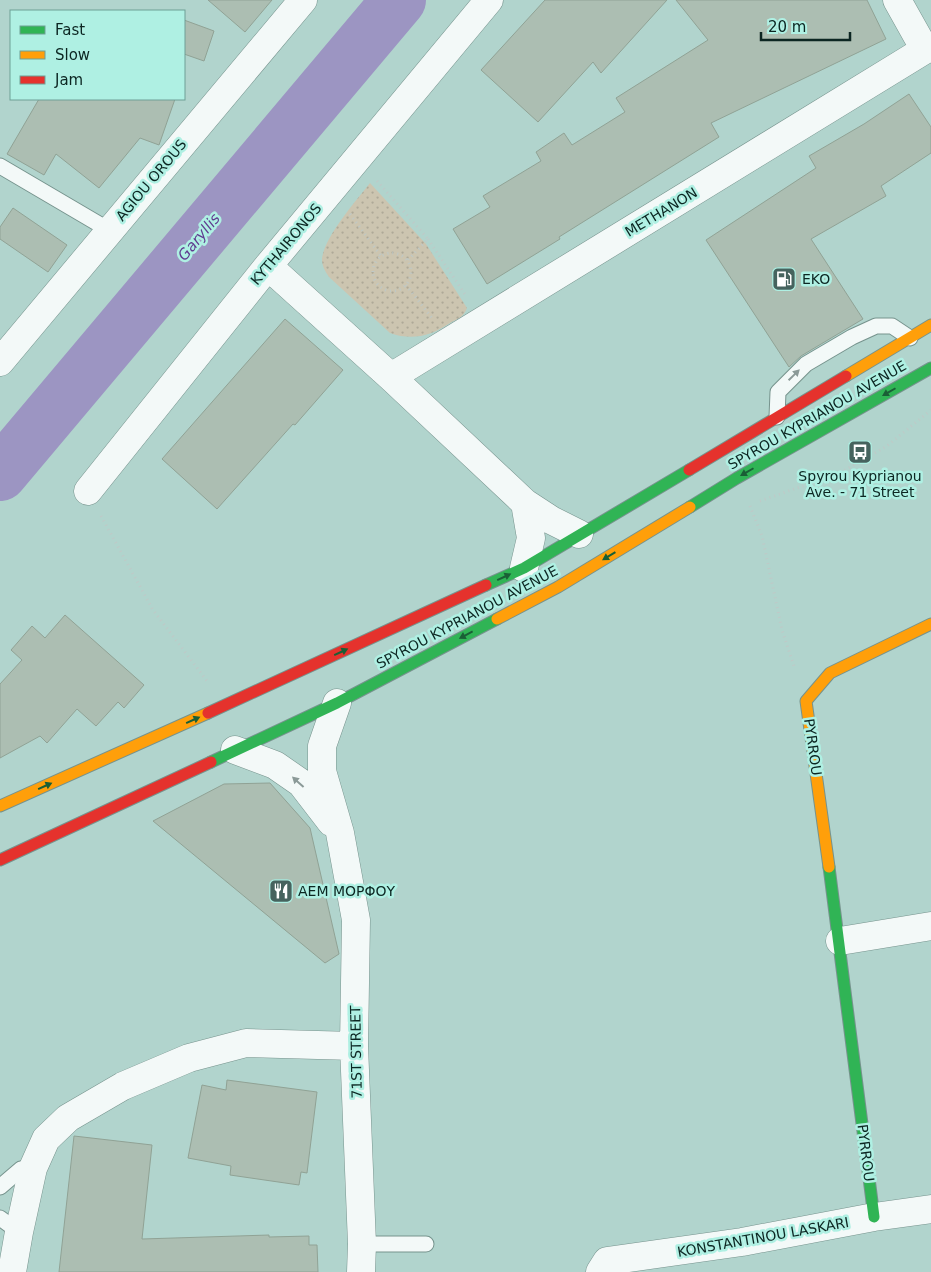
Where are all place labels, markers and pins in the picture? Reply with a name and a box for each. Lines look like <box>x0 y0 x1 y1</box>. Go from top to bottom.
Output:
fuel station icon: EKO <box>771 266 797 292</box>
place label: EKO <box>802 271 830 287</box>
bus stop icon: Spyrou Kyprianou Ave. - 71 Street <box>847 439 873 465</box>
place label: Spyrou Kyprianou Ave. - 71 Street <box>798 468 922 500</box>
restaurant icon: ΑΕΜ ΜΟΡΦΟΥ <box>268 878 294 904</box>
place label: ΑΕΜ ΜΟΡΦΟΥ <box>298 883 396 899</box>

